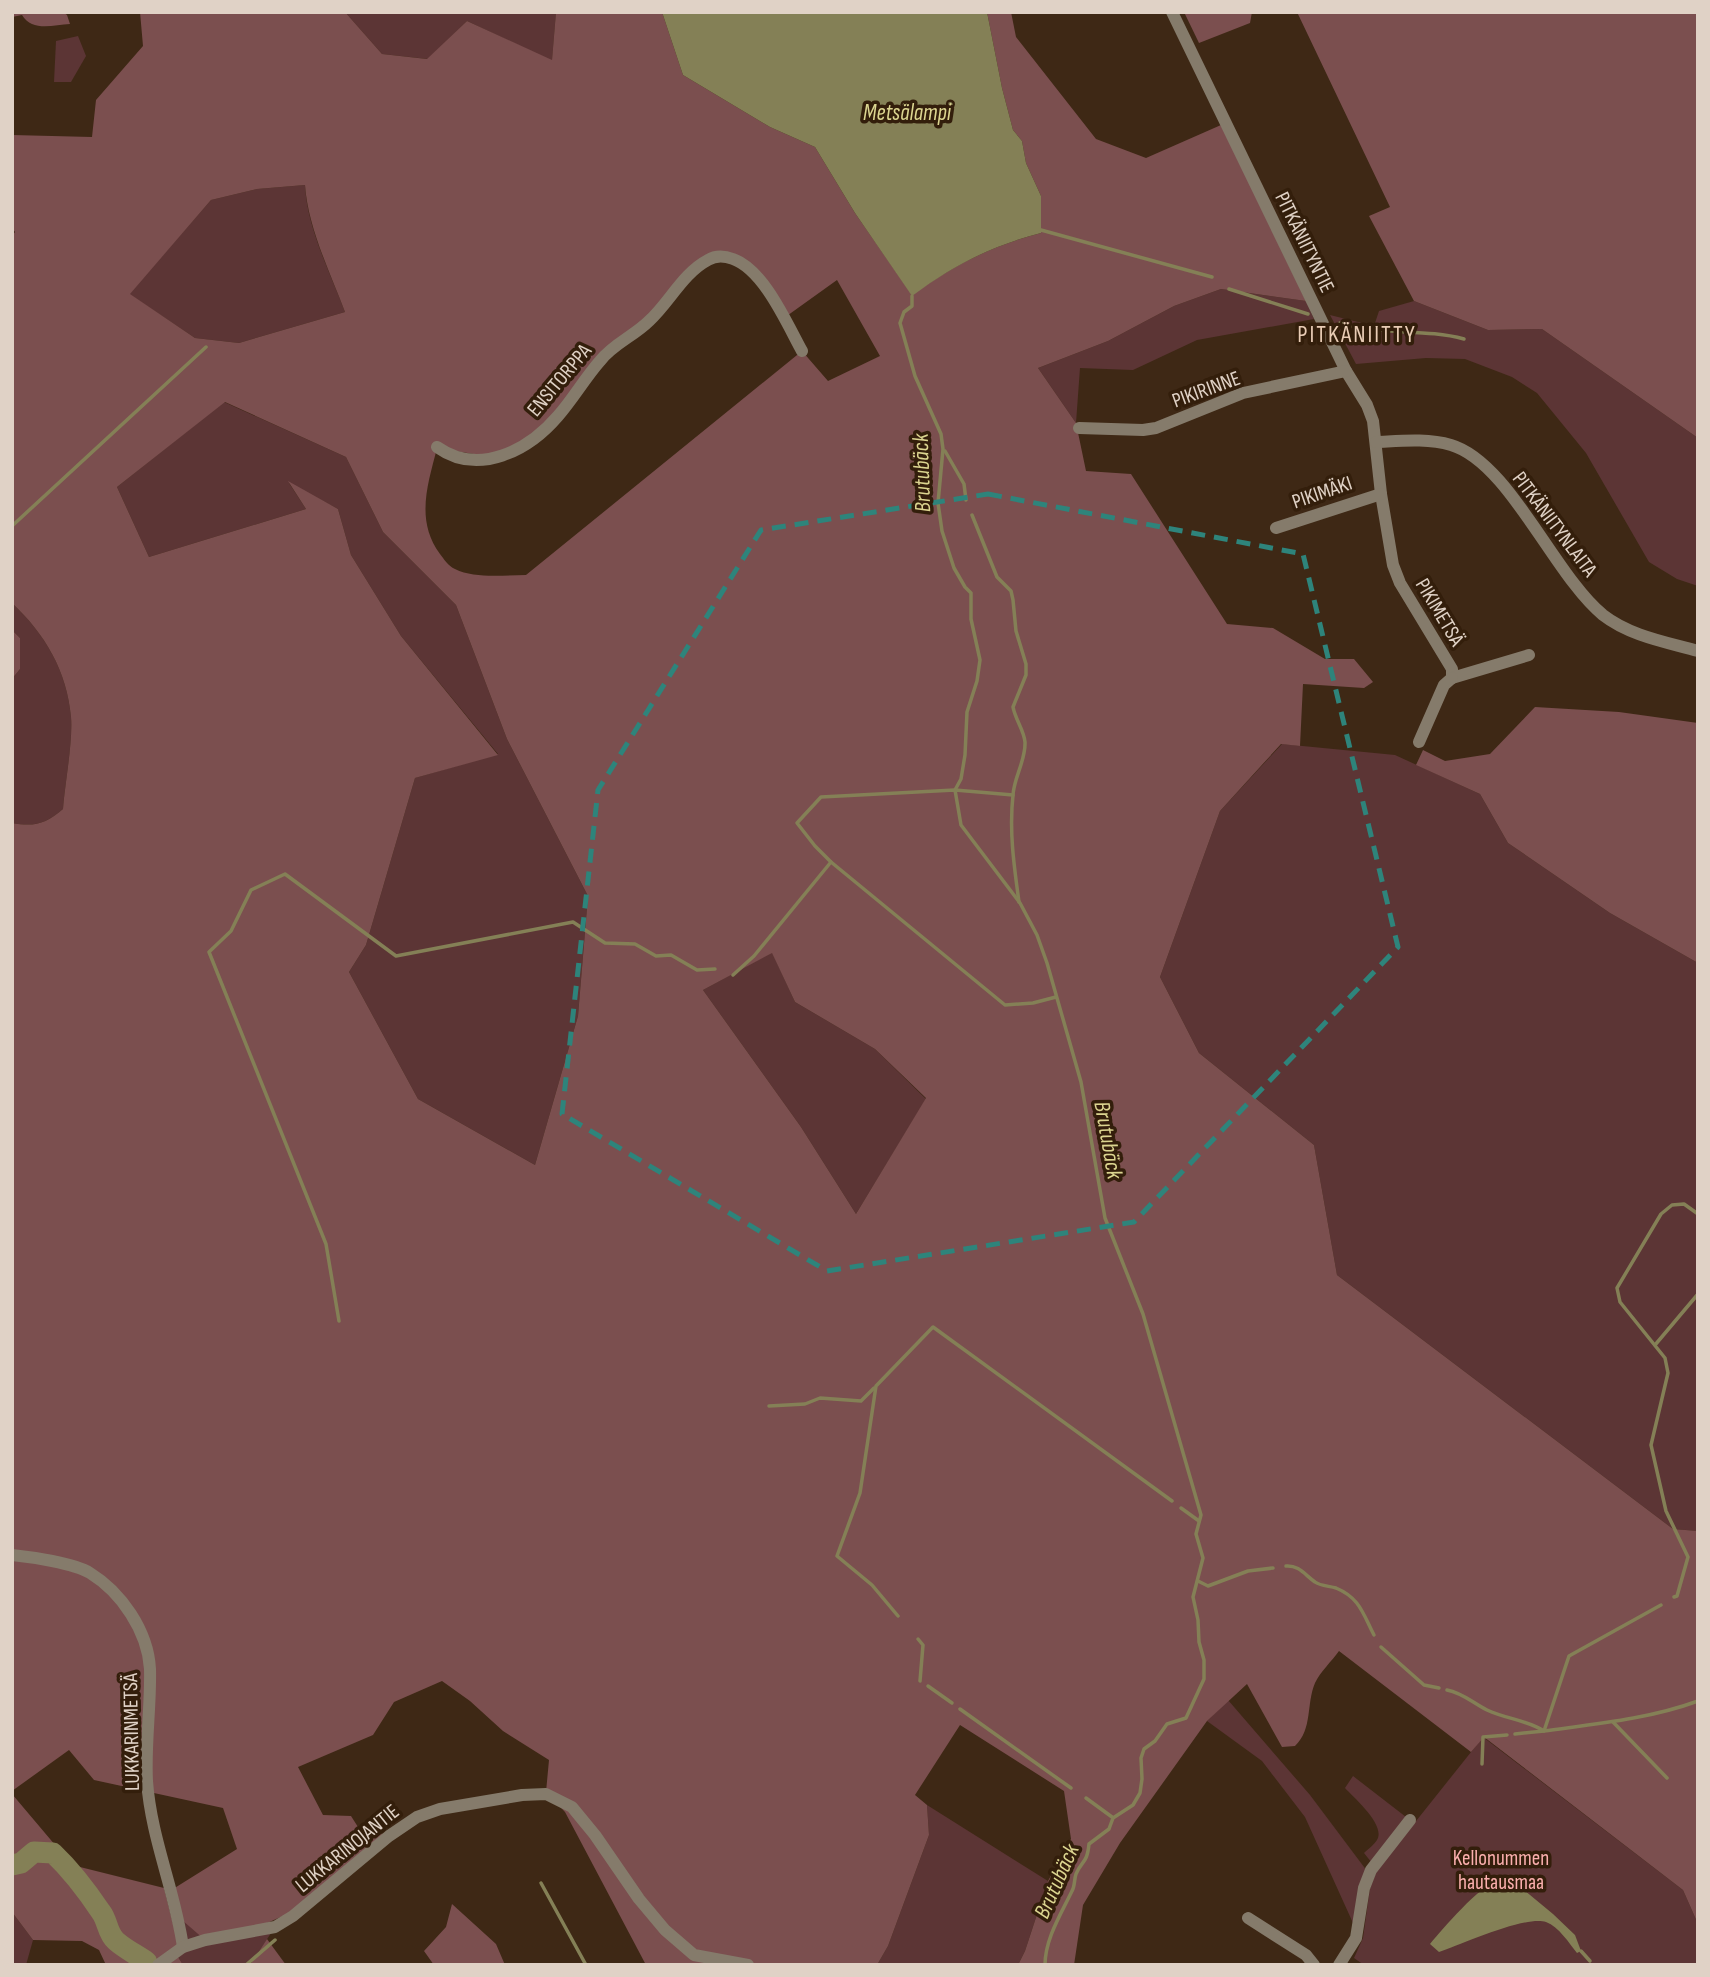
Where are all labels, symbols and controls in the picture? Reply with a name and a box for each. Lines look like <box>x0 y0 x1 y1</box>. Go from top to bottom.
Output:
water label: Metsälampi <box>863 99 952 127</box>
street label: PITKÄNIITYNTIE <box>1269 188 1340 297</box>
district label: PITKÄNIITTY <box>1297 320 1417 349</box>
street label: ENSITORPPA <box>522 338 598 422</box>
street label: PIKIRINNE <box>1169 366 1244 413</box>
water label: Brutubäck <box>907 432 937 513</box>
street label: PITKÄNIITYNLAITA <box>1507 467 1603 583</box>
street label: PIKIMÄKI <box>1289 471 1355 514</box>
street label: PIKIMETSÄ <box>1410 574 1470 651</box>
water label: Brutubäck <box>1087 1099 1129 1183</box>
street label: LUKKARINMETSÄ <box>118 1672 145 1791</box>
street label: LUKKARINOJANTIE <box>290 1799 404 1898</box>
water label: Brutubäck <box>1028 1839 1086 1923</box>
park label: Kellonummen hautausmaa <box>1453 1846 1549 1895</box>

